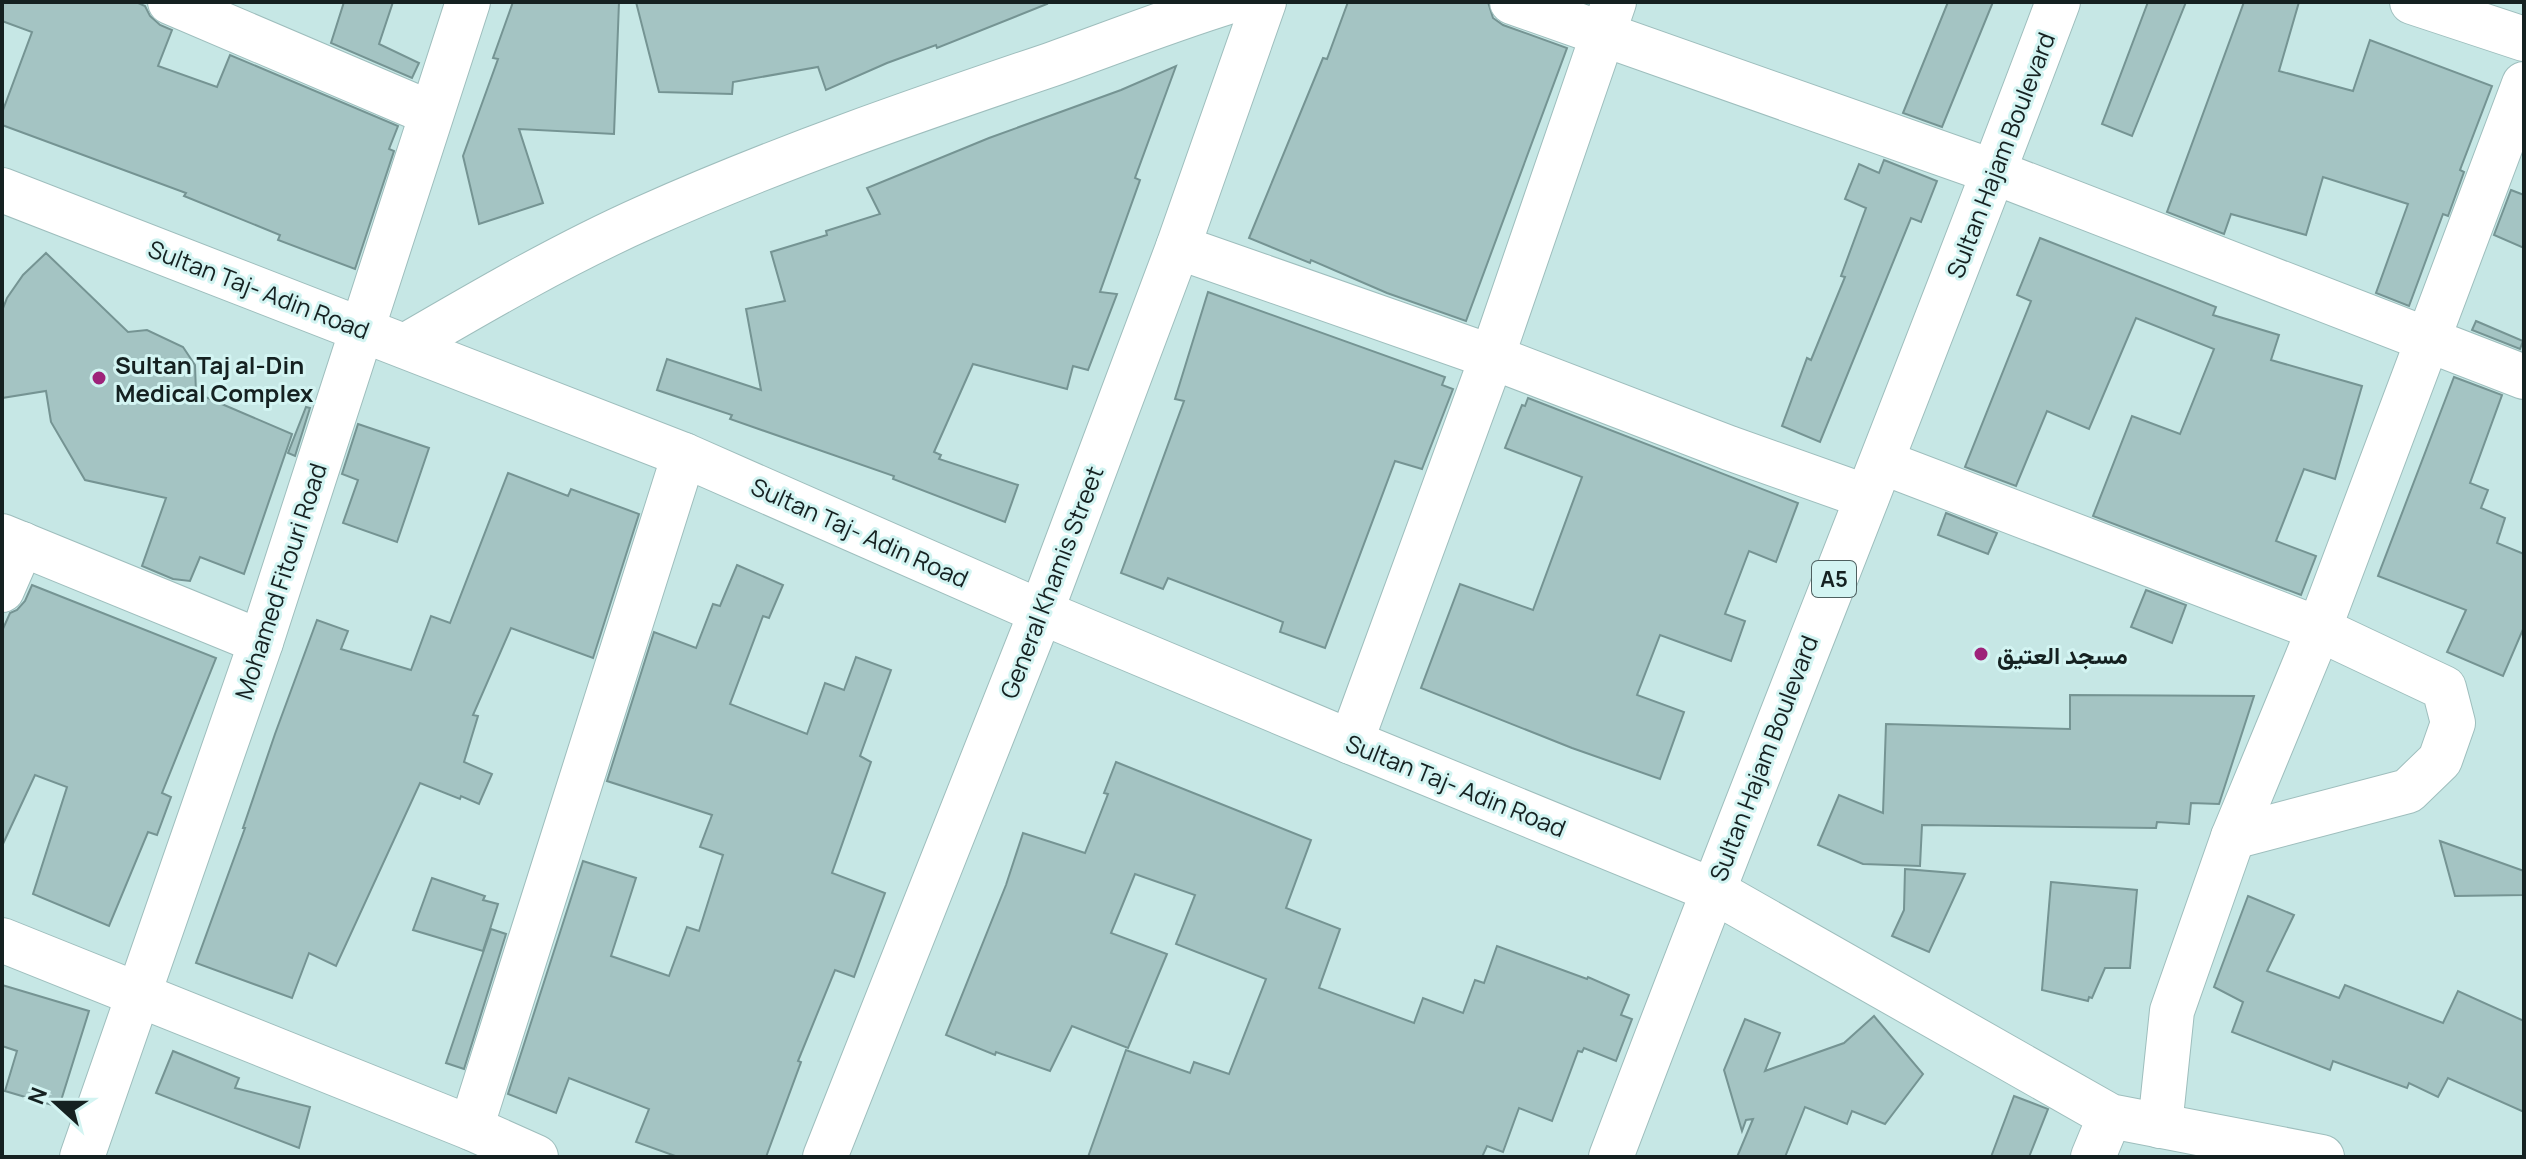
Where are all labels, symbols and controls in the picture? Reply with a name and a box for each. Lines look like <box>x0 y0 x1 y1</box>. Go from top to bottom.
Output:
street label: Sultan Hajam Boulevard <box>1938 27 2062 283</box>
street label: Sultan Taj- Adin Road <box>144 232 374 346</box>
place label: Sultan Taj al-Din Medical Complex <box>115 348 314 409</box>
marker: Sultan Taj al-Din Medical Complex <box>90 369 108 387</box>
street label: Mohamed Fitouri Road <box>226 459 334 703</box>
street label: General Khamis Street <box>991 461 1111 703</box>
street label: Sultan Taj- Adin Road <box>746 469 974 595</box>
road number: A5 <box>1812 561 1856 597</box>
street label: Sultan Hajam Boulevard <box>1701 630 1825 886</box>
place label: مسجد العتيق <box>1997 638 2128 671</box>
marker: مسجد العتيق <box>1972 645 1990 663</box>
street label: Sultan Taj- Adin Road <box>1341 726 1571 844</box>
north arrow <box>16 1063 96 1143</box>
text: N <box>20 1083 54 1109</box>

